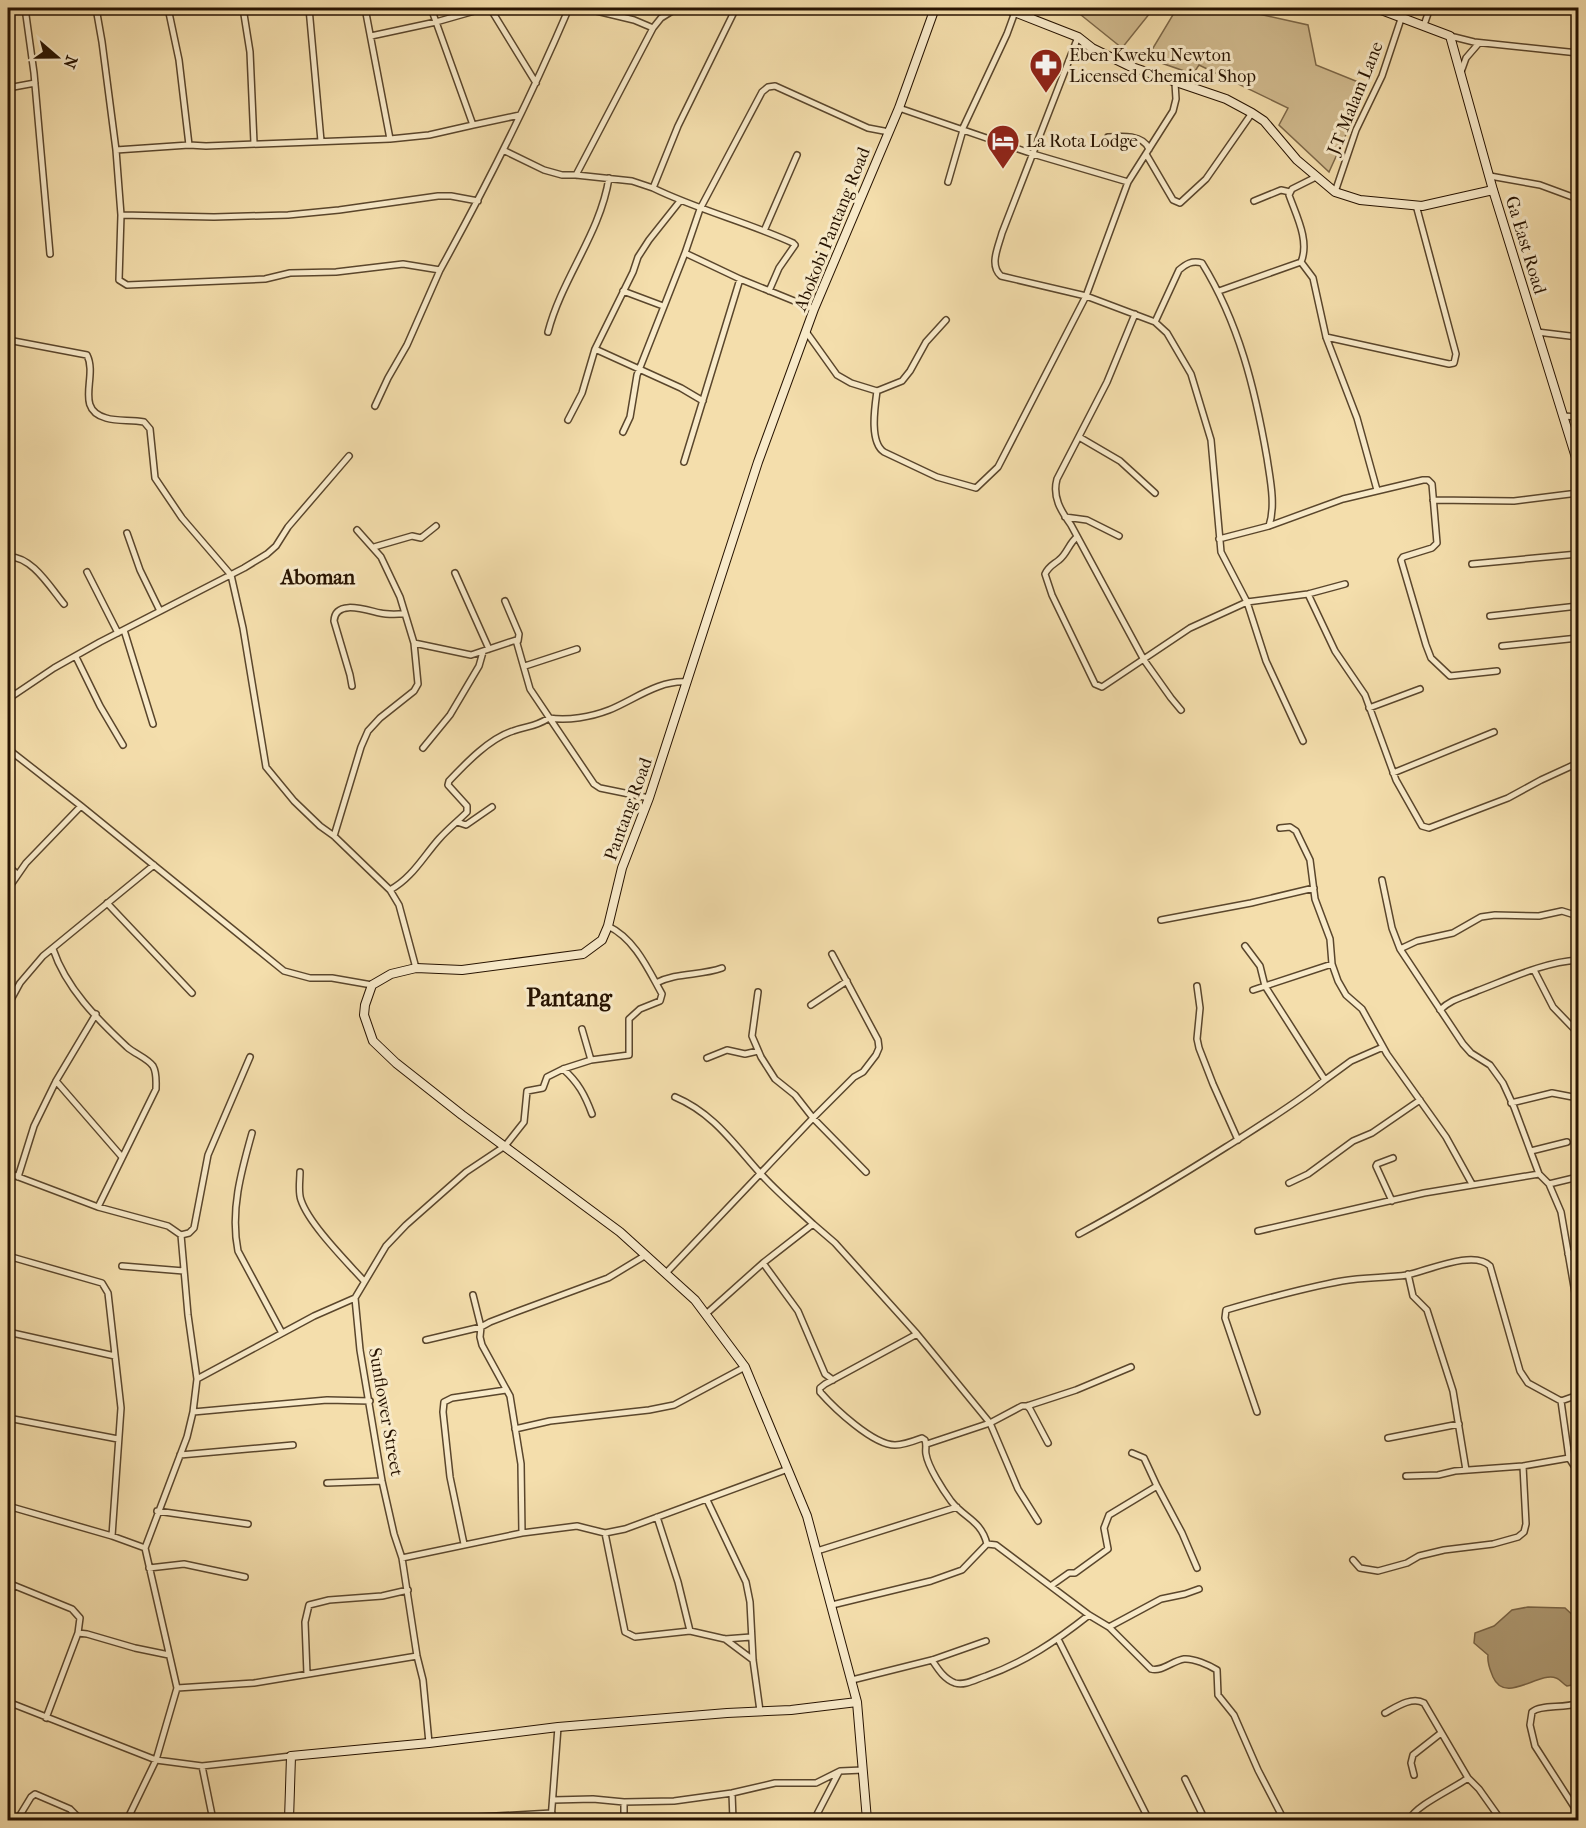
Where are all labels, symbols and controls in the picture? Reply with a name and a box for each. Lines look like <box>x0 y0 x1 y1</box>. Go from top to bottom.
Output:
north arrow <box>27 27 87 87</box>
street label: J.T Malam Lane <box>1322 38 1388 160</box>
place label: Eben Kweku Newton Licensed Chemical Shop <box>1069 45 1256 87</box>
pharmacy icon: Eben Kweku Newton Licensed Chemical Shop <box>1028 47 1064 94</box>
text: N <box>59 53 82 72</box>
hotel icon: La Rota Lodge <box>985 123 1021 170</box>
place label: La Rota Lodge <box>1026 131 1138 152</box>
street label: Abokobi Pantang Road <box>790 144 875 315</box>
street label: Ga East Road <box>1501 194 1550 297</box>
district label: Aboman <box>279 565 356 589</box>
street label: Pantang Road <box>600 755 657 864</box>
district label: Pantang <box>526 984 613 1012</box>
street label: Sunflower Street <box>364 1346 407 1478</box>

